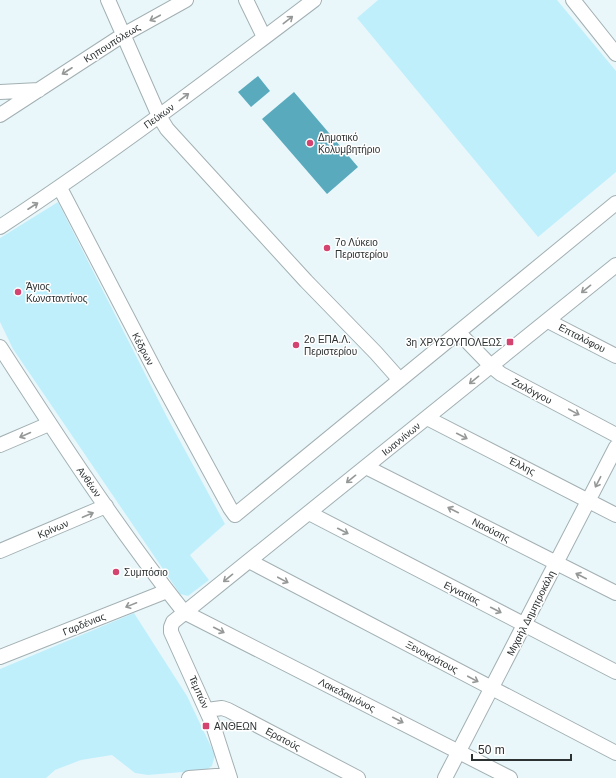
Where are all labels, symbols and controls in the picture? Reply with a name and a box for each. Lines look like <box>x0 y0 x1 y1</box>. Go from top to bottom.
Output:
one-way arrow <box>149 15 161 22</box>
one-way arrow <box>283 16 294 24</box>
street label: Κηπουπόλεως <box>82 21 142 65</box>
one-way arrow <box>61 68 73 76</box>
one-way arrow <box>178 93 189 102</box>
street label: Πεύκων <box>142 101 176 131</box>
place label: Δημοτικό Κολυμβητήριο <box>318 132 381 155</box>
marker: Δημοτικό Κολυμβητήριο <box>305 138 315 148</box>
one-way arrow <box>27 201 39 209</box>
place label: 7ο Λύκειο Περιστερίου <box>335 237 388 260</box>
marker: 7ο Λύκειο Περιστερίου <box>322 243 332 253</box>
place label: Άγιος Κωνσταντίνος <box>26 281 88 304</box>
one-way arrow <box>581 285 591 294</box>
marker: Άγιος Κωνσταντίνος <box>13 287 23 297</box>
street label: Επταλόφου <box>557 322 607 354</box>
street label: Κέδρων <box>130 331 156 367</box>
place label: 2ο ΕΠΑ.Λ. Περιστερίου <box>304 334 357 357</box>
place label: 3η ΧΡΥΣΟΥΠΟΛΕΩΣ <box>406 337 502 348</box>
marker: 3η ΧΡΥΣΟΥΠΟΛΕΩΣ <box>505 337 515 347</box>
marker: 2ο ΕΠΑ.Λ. Περιστερίου <box>291 340 301 350</box>
one-way arrow <box>468 375 479 384</box>
street label: Ζαλόγγου <box>510 376 554 406</box>
one-way arrow <box>567 409 579 417</box>
street label: Ιωαννίνων <box>380 420 422 458</box>
one-way arrow <box>19 431 31 439</box>
one-way arrow <box>455 433 467 440</box>
street label: Έλλης <box>506 454 537 477</box>
street label: Ανθέων <box>75 465 103 499</box>
one-way arrow <box>346 474 356 483</box>
one-way arrow <box>594 476 601 488</box>
one-way arrow <box>447 506 459 513</box>
one-way arrow <box>81 510 93 518</box>
street label: Ναούσης <box>470 516 512 544</box>
street label: Κρίνων <box>36 518 70 540</box>
one-way arrow <box>337 528 349 535</box>
marker: Συμπόσιο <box>111 567 121 577</box>
place label: Συμπόσιο <box>124 567 168 578</box>
street label: Μιχαήλ Δημητροκάλη <box>505 569 557 657</box>
one-way arrow <box>576 571 588 579</box>
one-way arrow <box>222 574 233 583</box>
one-way arrow <box>277 576 289 584</box>
street label: Εγνατίας <box>442 579 482 607</box>
one-way arrow <box>125 602 137 609</box>
one-way arrow <box>490 607 502 614</box>
street label: Γαρδένιας <box>61 610 107 637</box>
one-way arrow <box>213 627 225 634</box>
street label: Ξενοκράτους <box>404 639 460 675</box>
street label: Τεμπών <box>187 674 211 710</box>
one-way arrow <box>467 675 479 683</box>
street label: Λακεδαιμόνος <box>317 676 377 714</box>
one-way arrow <box>391 717 403 724</box>
marker: ΑΝΘΕΩΝ <box>201 721 211 731</box>
place label: ΑΝΘΕΩΝ <box>214 721 257 732</box>
street label: Ερατούς <box>264 725 302 753</box>
scale bar <box>472 736 571 762</box>
text: 50 m <box>478 743 505 757</box>

